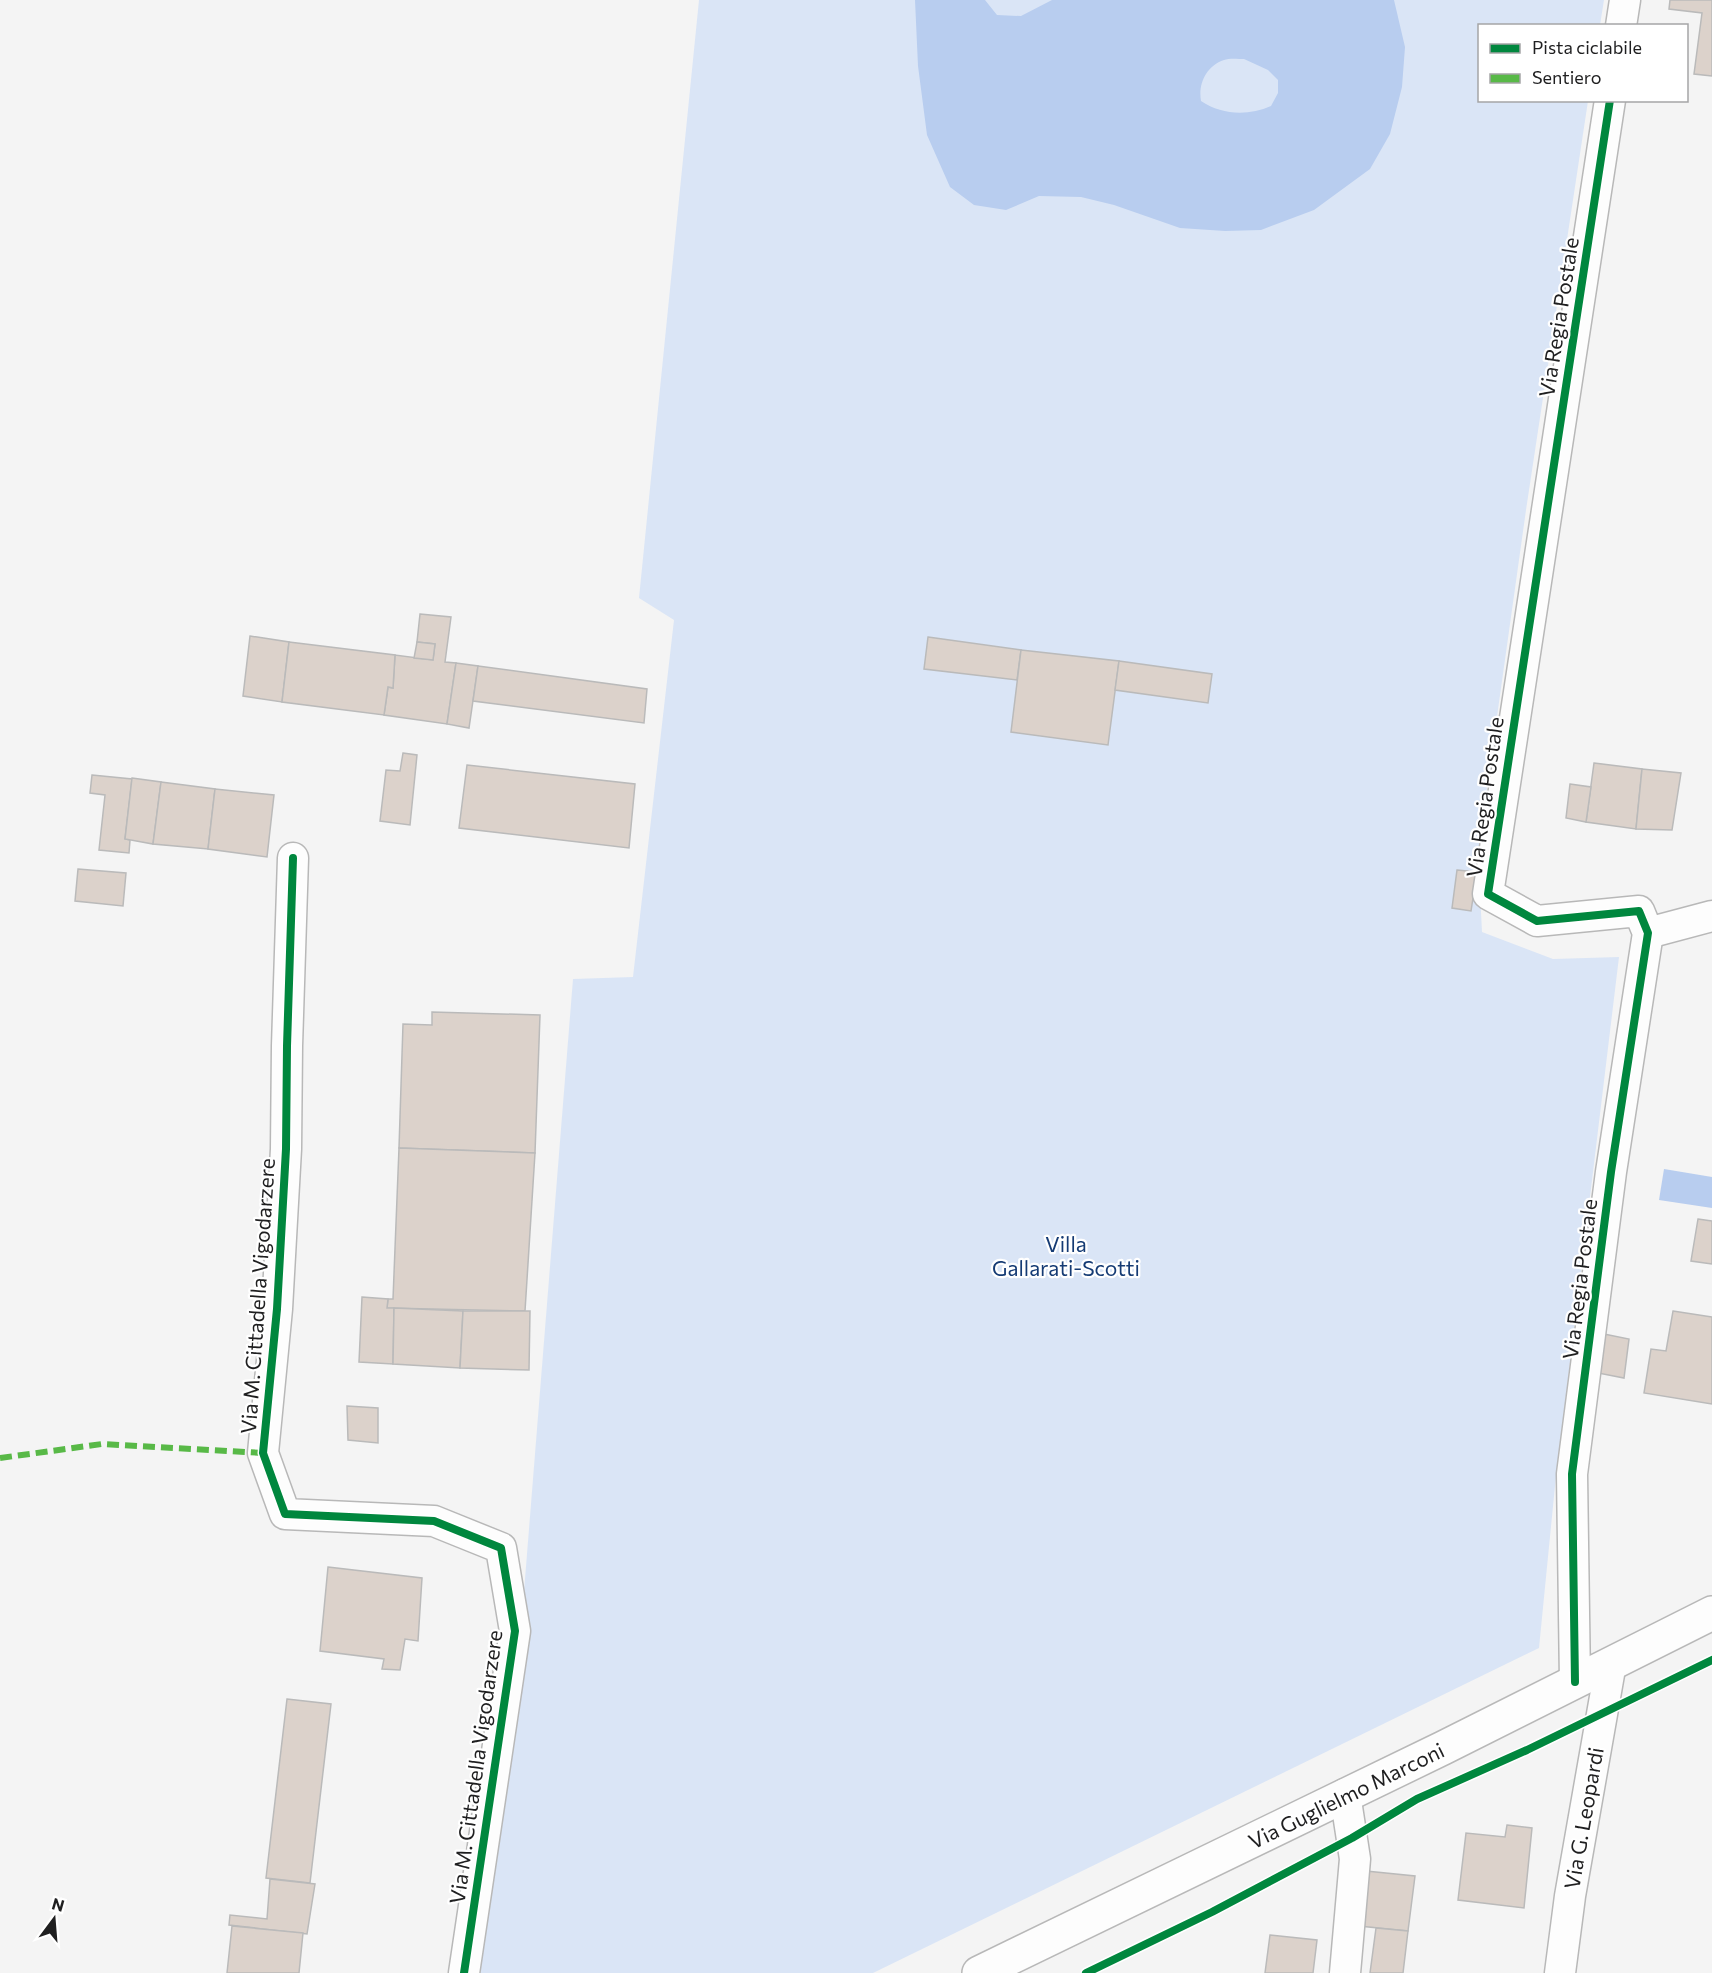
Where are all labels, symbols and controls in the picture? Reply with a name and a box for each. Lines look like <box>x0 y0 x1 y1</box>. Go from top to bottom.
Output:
legend <box>1478 24 1688 102</box>
text: Pista ciclabile <box>1532 36 1642 58</box>
text: Sentiero <box>1532 66 1602 88</box>
street label: Via Regia Postale <box>1533 235 1583 399</box>
street label: Via Regia Postale <box>1460 715 1508 879</box>
street label: Via M. Cittadella Vigodarzere <box>235 1157 279 1435</box>
street label: Via Regia Postale <box>1557 1197 1601 1361</box>
park label: Villa Gallarati-Scotti <box>992 1231 1140 1280</box>
street label: Via M. Cittadella Vigodarzere <box>443 1628 507 1906</box>
street label: Via Guglielmo Marconi <box>1244 1737 1448 1853</box>
street label: Via G. Leopardi <box>1558 1745 1608 1891</box>
north arrow <box>24 1889 84 1949</box>
text: N <box>50 1893 67 1915</box>

